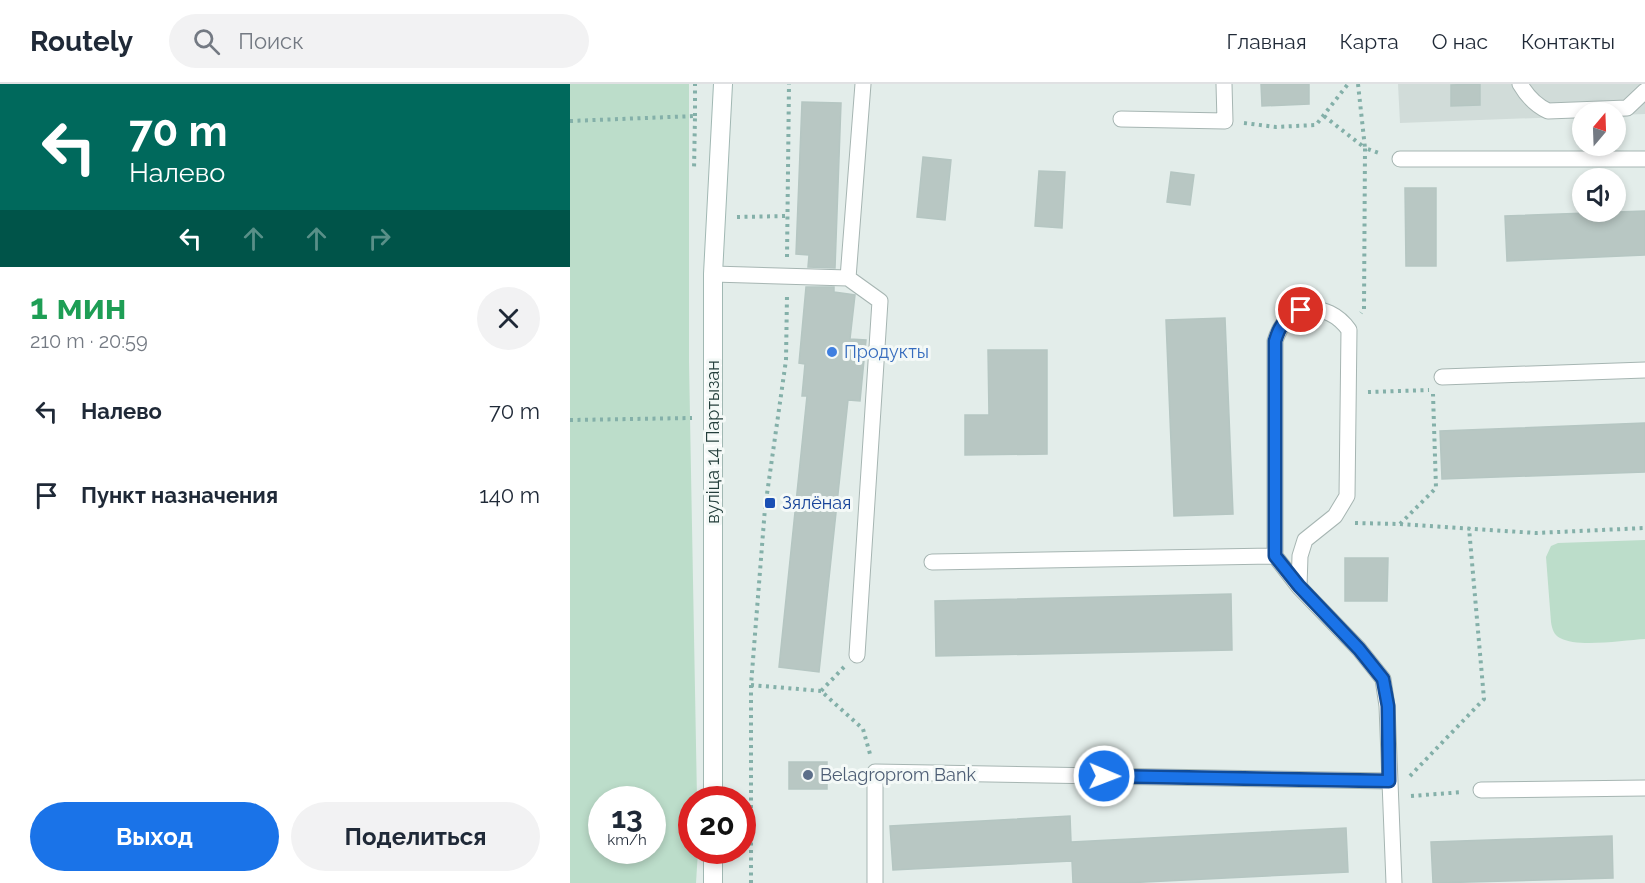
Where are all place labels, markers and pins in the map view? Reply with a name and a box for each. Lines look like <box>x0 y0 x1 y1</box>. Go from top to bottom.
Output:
pin <box>1275 284 1326 335</box>
place label: Продукты <box>844 341 929 362</box>
marker: Продукты <box>825 345 839 359</box>
place label: Зялёная <box>782 492 851 513</box>
marker: Зялёная <box>763 496 777 510</box>
place label: Belagroprom Bank <box>820 764 976 785</box>
marker: Belagroprom Bank <box>801 768 815 782</box>

